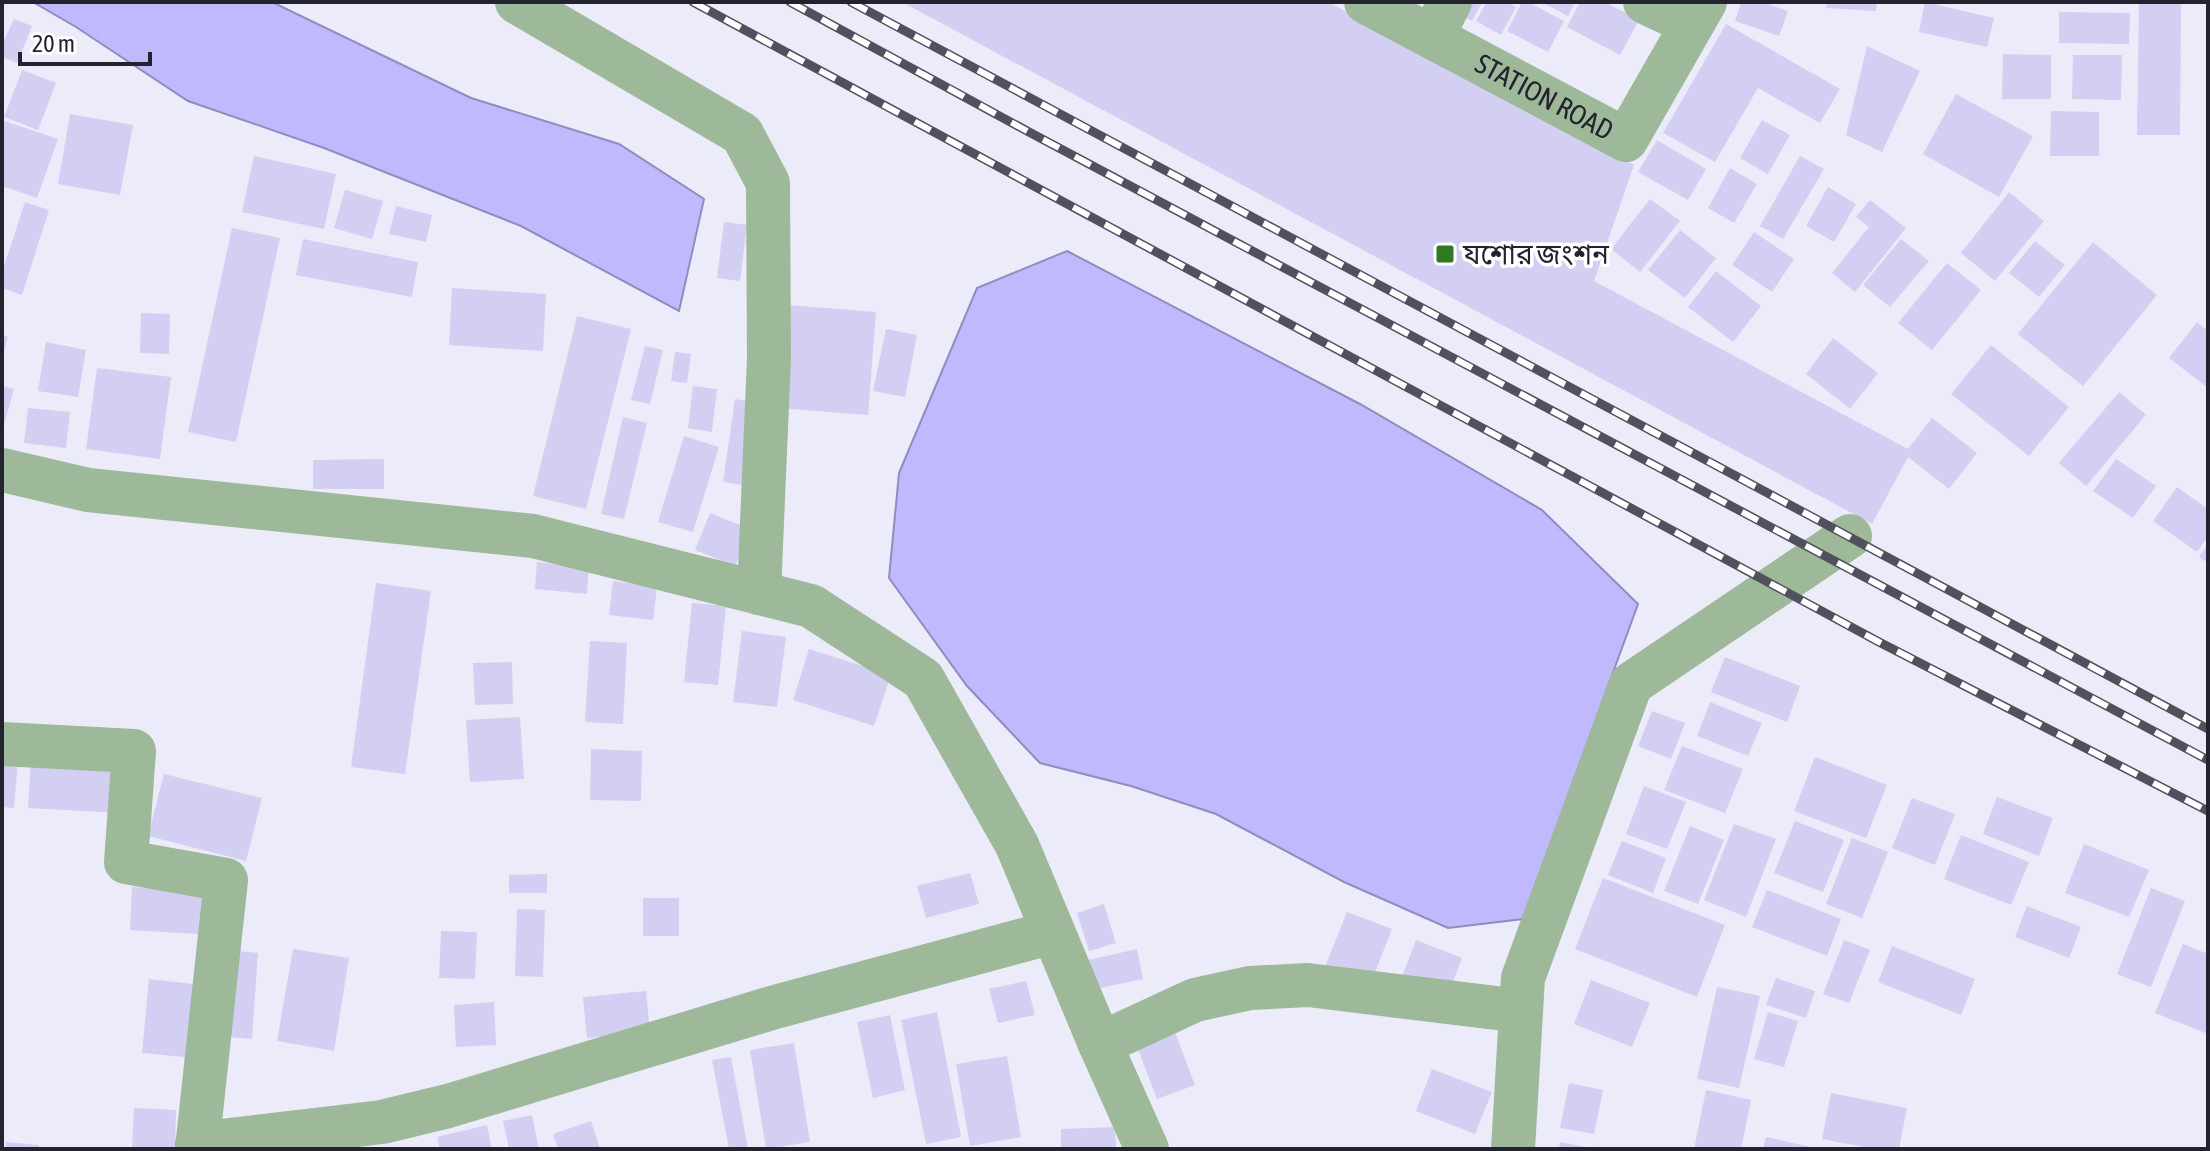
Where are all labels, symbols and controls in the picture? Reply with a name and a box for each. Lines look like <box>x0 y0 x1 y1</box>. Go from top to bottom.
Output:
scale bar <box>20 16 150 66</box>
text: 20 m <box>32 30 75 57</box>
street label: STATION ROAD <box>1470 47 1619 146</box>
place label: যশোর জংশন <box>1462 238 1610 270</box>
marker: যশোর জংশন <box>1434 243 1456 265</box>

